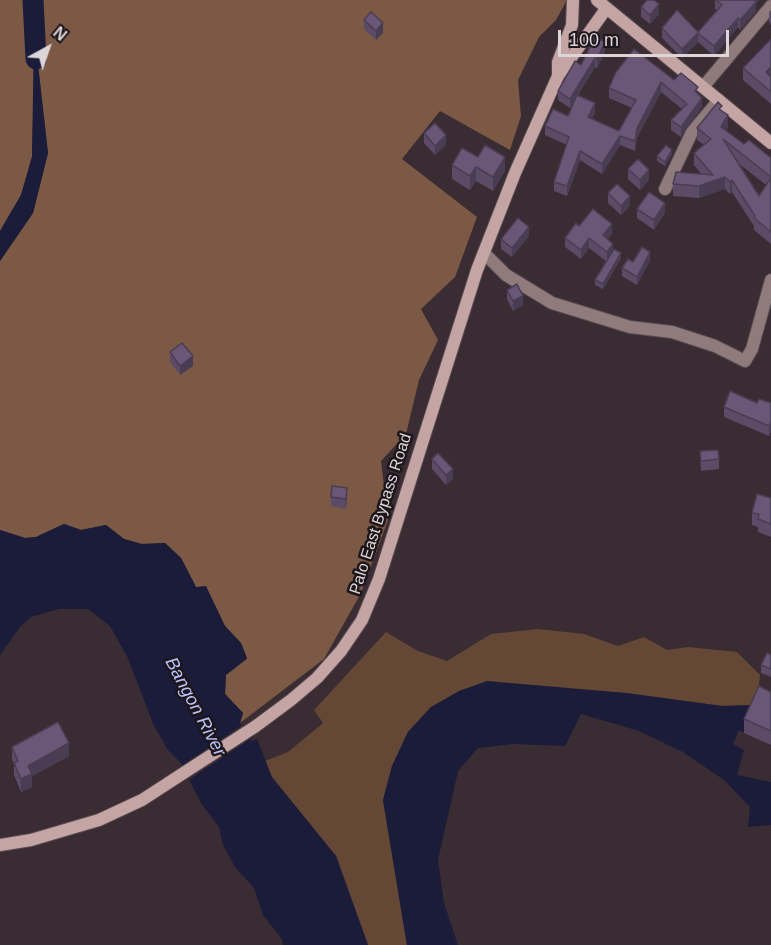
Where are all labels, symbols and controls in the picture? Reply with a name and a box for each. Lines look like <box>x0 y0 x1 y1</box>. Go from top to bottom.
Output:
north arrow <box>18 18 78 78</box>
scale bar <box>561 18 732 56</box>
text: N <box>50 24 70 44</box>
text: 100 m <box>569 30 619 50</box>
street label: Palo East Bypass Road <box>346 431 416 597</box>
water label: Bangon River <box>160 654 230 760</box>

